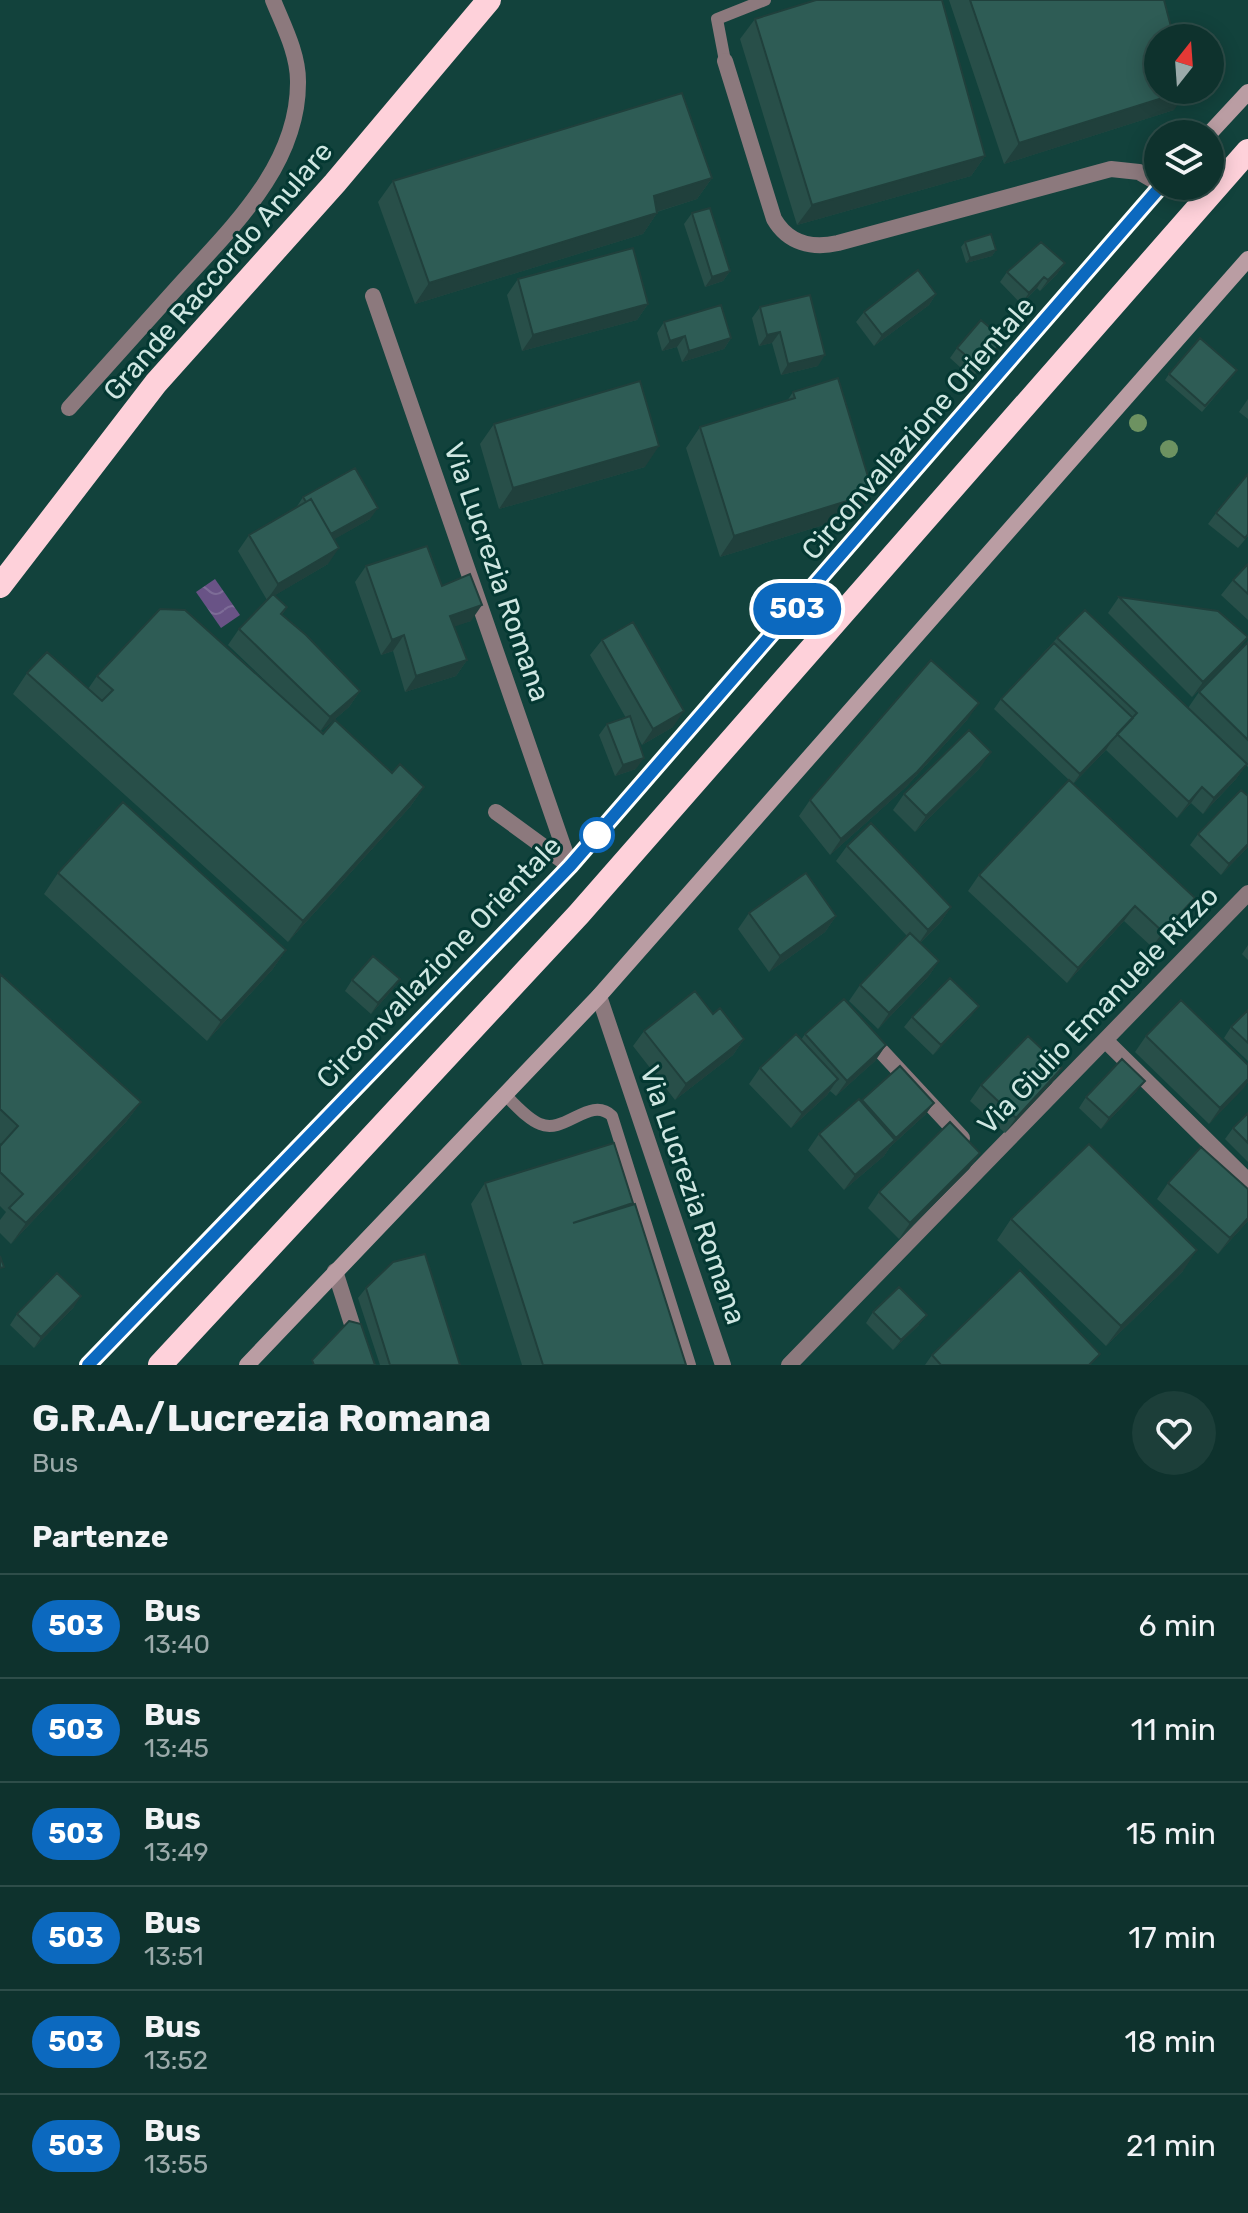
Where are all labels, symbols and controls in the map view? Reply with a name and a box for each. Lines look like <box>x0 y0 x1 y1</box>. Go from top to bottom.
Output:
north arrow <box>1144 24 1224 104</box>
map controls <box>1144 24 1224 200</box>
button: layers <box>1144 120 1224 200</box>
street label: Grande Raccordo Anulare <box>97 135 339 407</box>
street label: Circonvallazione Orientale <box>795 290 1041 566</box>
street label: Via Lucrezia Romana <box>437 438 557 706</box>
line badge: 503 <box>751 583 843 635</box>
text: 503 <box>769 592 825 625</box>
unlabelled marker <box>580 818 614 852</box>
street label: Circonvallazione Orientale <box>310 829 568 1095</box>
street label: Via Giulio Emanuele Rizzo <box>971 879 1225 1141</box>
street label: Via Lucrezia Romana <box>633 1061 753 1329</box>
button: heart <box>1132 1391 1216 1475</box>
text: G.R.A./Lucrezia Romana <box>32 1395 491 1441</box>
text: Bus <box>32 1448 78 1479</box>
text: Partenze <box>32 1519 169 1555</box>
text: Bus <box>144 1593 201 1629</box>
text: 6 min <box>1138 1608 1216 1644</box>
text: 503 <box>48 1609 104 1642</box>
text: 13:40 <box>144 1629 210 1660</box>
text: Bus <box>144 1697 201 1733</box>
text: 11 min <box>1131 1712 1216 1748</box>
text: 503 <box>48 1713 104 1746</box>
text: 13:45 <box>144 1733 209 1764</box>
text: Bus <box>144 1801 201 1837</box>
text: 15 min <box>1126 1816 1216 1852</box>
text: 503 <box>48 1817 104 1850</box>
text: 13:49 <box>144 1837 209 1868</box>
text: Bus <box>144 1905 201 1941</box>
text: 17 min <box>1128 1920 1216 1956</box>
text: 503 <box>48 1921 104 1954</box>
text: 13:51 <box>144 1941 204 1972</box>
text: Bus <box>144 2009 201 2045</box>
text: 18 min <box>1125 2024 1216 2060</box>
text: 503 <box>48 2025 104 2058</box>
text: 13:52 <box>144 2045 208 2076</box>
text: Bus <box>144 2113 201 2149</box>
text: 21 min <box>1126 2128 1216 2164</box>
text: 503 <box>48 2129 104 2162</box>
text: 13:55 <box>144 2149 208 2180</box>

